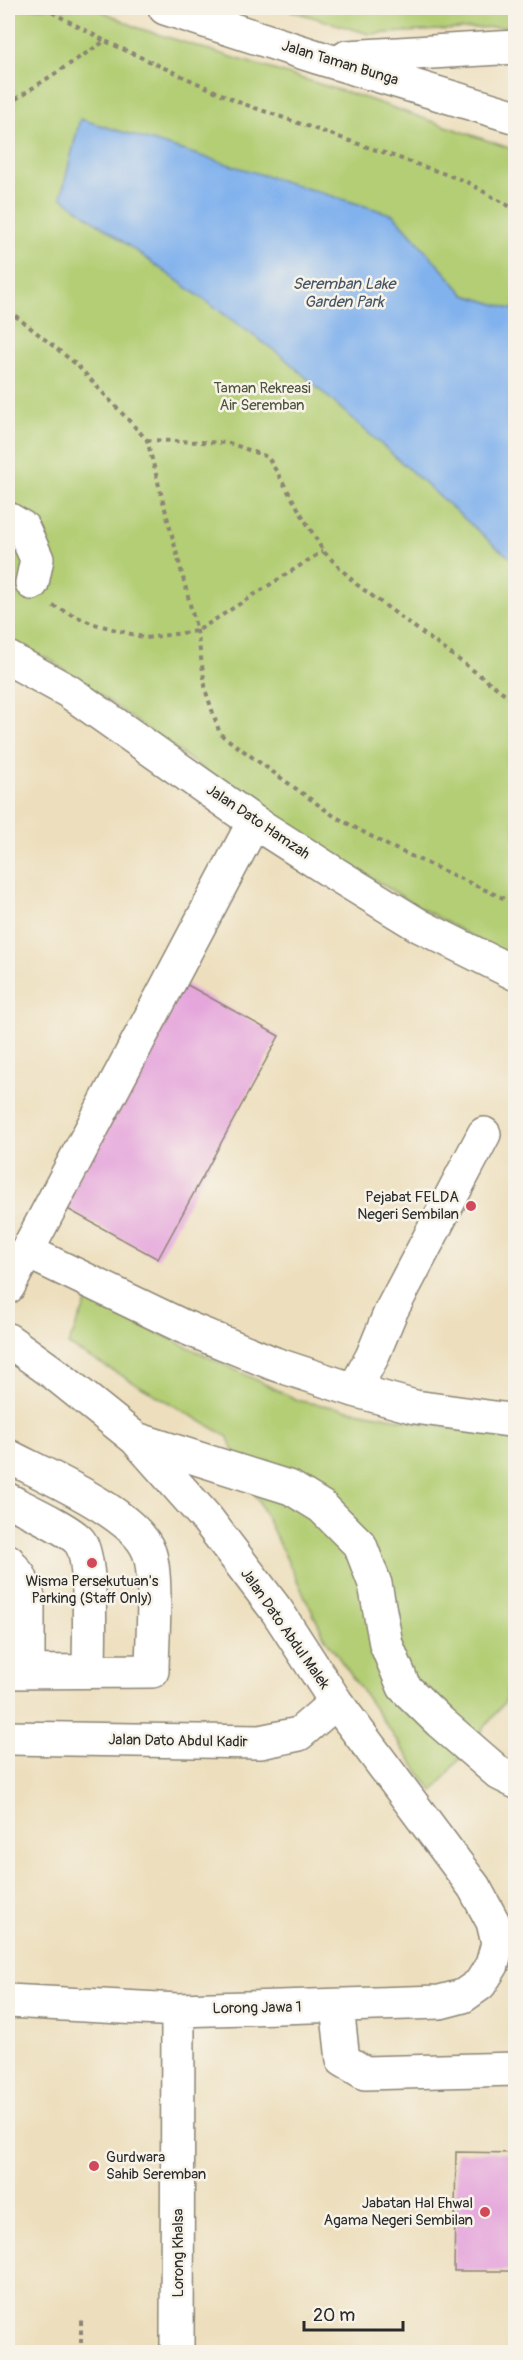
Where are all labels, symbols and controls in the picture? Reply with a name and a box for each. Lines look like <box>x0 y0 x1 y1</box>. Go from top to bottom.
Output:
street label: Jalan Taman Bunga <box>279 36 401 90</box>
water label: Seremban Lake Garden Park <box>293 274 398 312</box>
park label: Taman Rekreasi Air Seremban <box>213 379 311 415</box>
street label: Jalan Dato Hamzah <box>203 780 313 864</box>
place label: Pejabat FELDA Negeri Sembilan <box>357 1188 459 1224</box>
marker: Pejabat FELDA Negeri Sembilan <box>464 1199 478 1213</box>
marker: Wisma Persekutuan's Parking (Staff Only) <box>85 1556 99 1570</box>
street label: Jalan Dato Abdul Malek <box>236 1565 334 1694</box>
place label: Wisma Persekutuan's Parking (Staff Only) <box>26 1572 159 1608</box>
street label: Jalan Dato Abdul Kadir <box>108 1730 249 1752</box>
street label: Lorong Jawa 1 <box>212 1998 302 2018</box>
place label: Gurdwara Sahib Seremban <box>106 2148 206 2184</box>
marker: Gurdwara Sahib Seremban <box>87 2159 101 2173</box>
place label: Jabatan Hal Ehwal Agama Negeri Sembilan <box>324 2194 473 2230</box>
marker: Jabatan Hal Ehwal Agama Negeri Sembilan <box>478 2205 492 2219</box>
street label: Lorong Khalsa <box>169 2208 188 2298</box>
scale bar <box>304 2294 403 2332</box>
text: 20 m <box>313 2304 355 2327</box>

